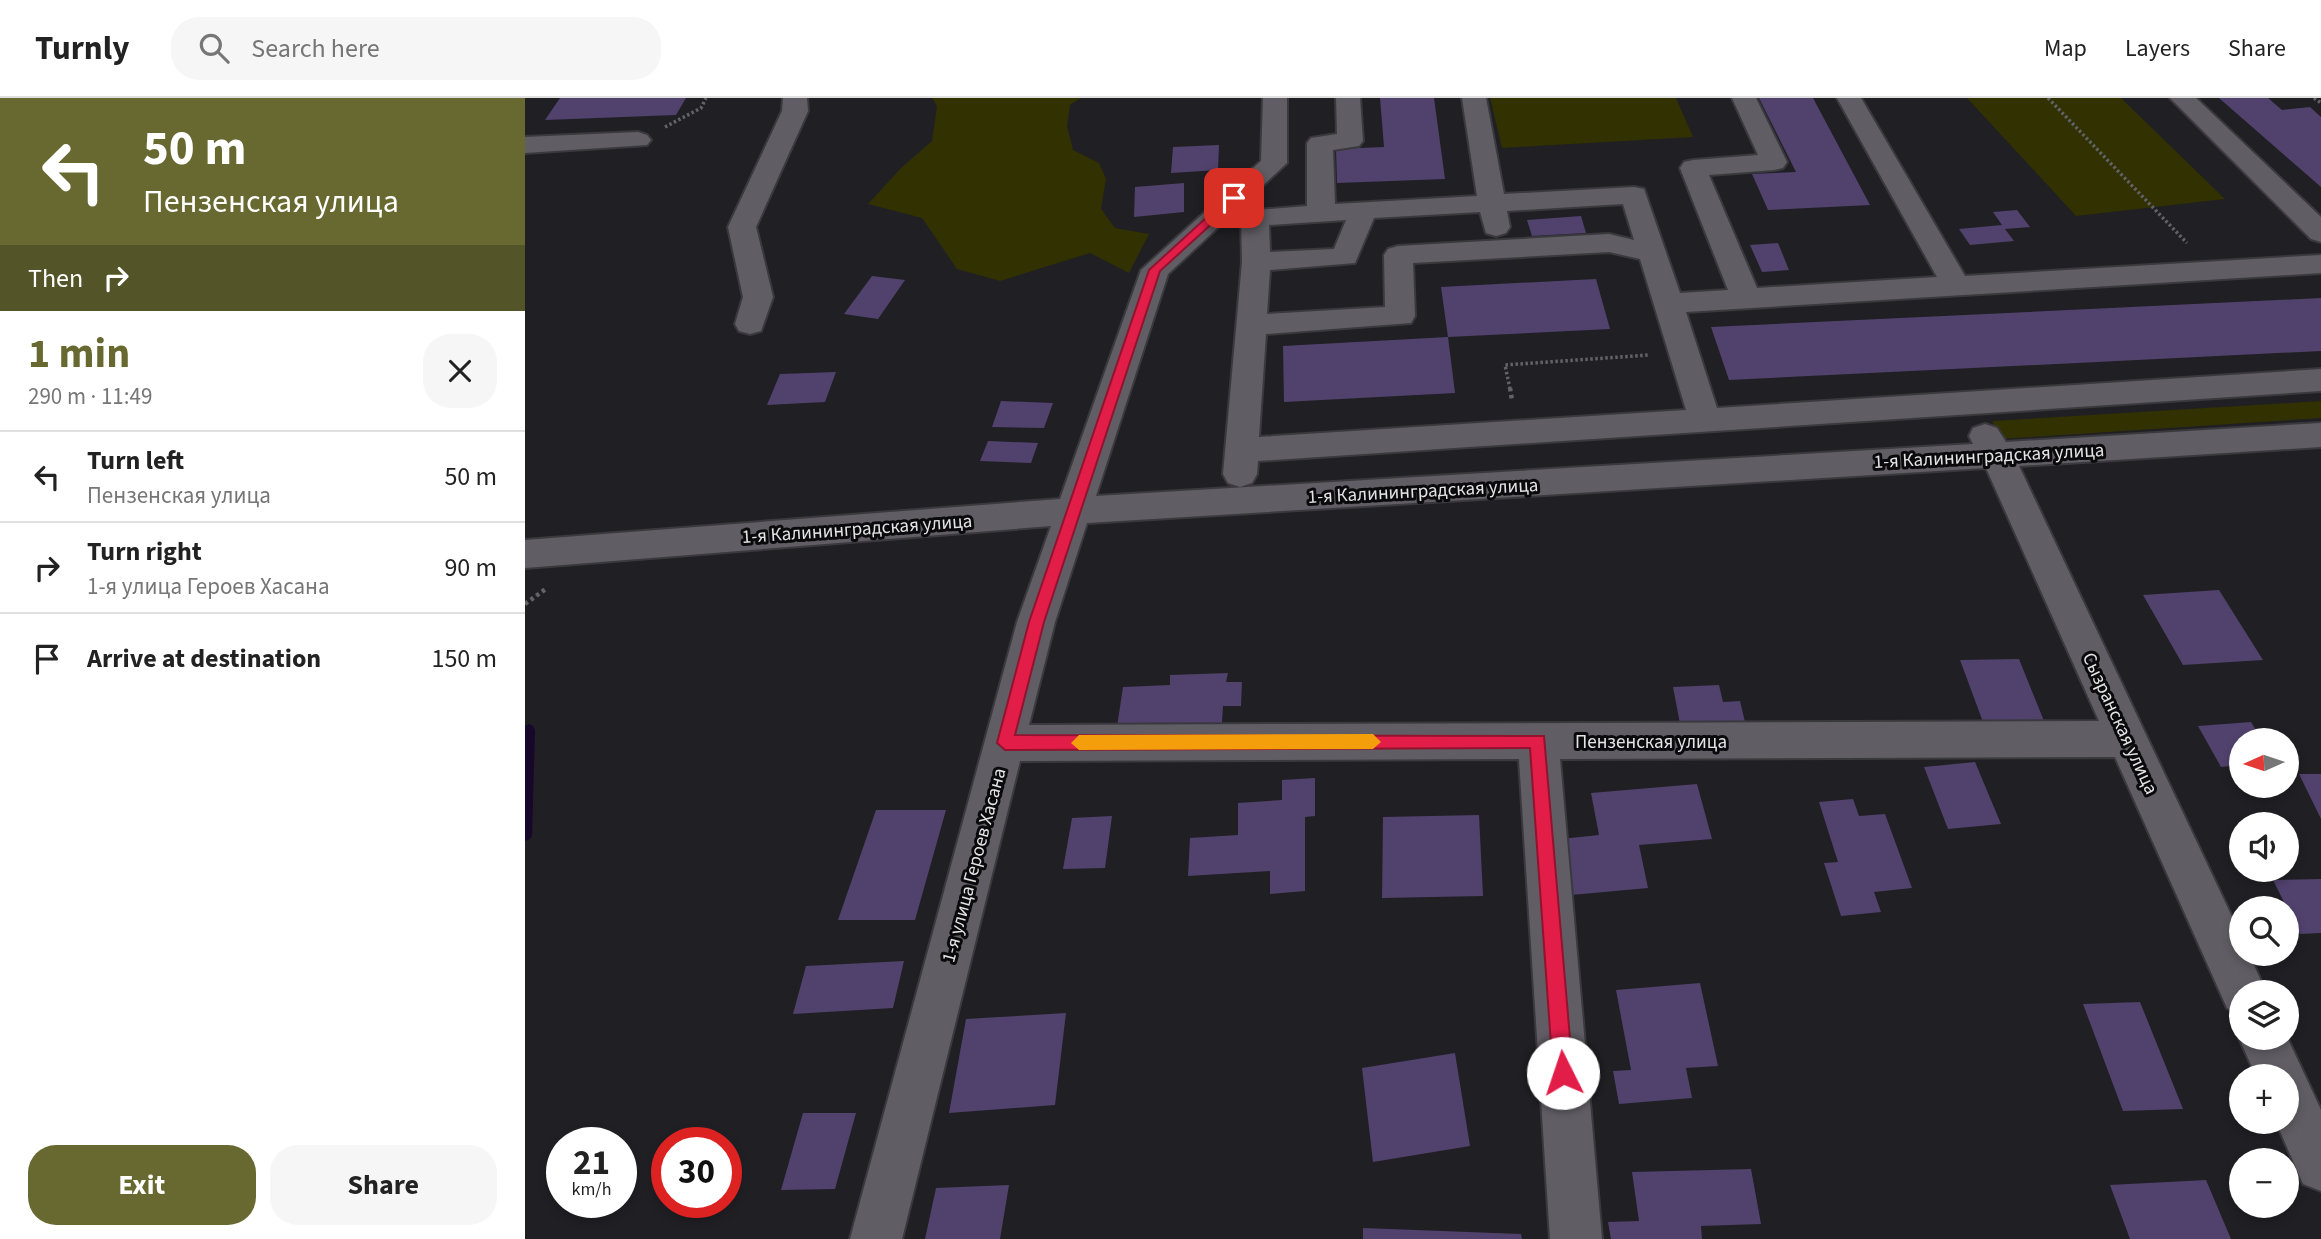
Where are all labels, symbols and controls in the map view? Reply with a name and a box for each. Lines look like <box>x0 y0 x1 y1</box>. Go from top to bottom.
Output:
search box <box>171 17 661 80</box>
text: Turnly <box>35 25 129 72</box>
icon: search <box>195 29 233 67</box>
text: Search here <box>251 30 380 67</box>
text: Map <box>2044 31 2087 66</box>
text: Layers <box>2125 31 2190 66</box>
text: Share <box>2228 31 2286 66</box>
text: 50 m <box>143 114 247 184</box>
icon: left <box>28 126 119 217</box>
pin <box>1204 168 1264 228</box>
text: Пензенская улица <box>143 179 399 225</box>
icon: arrive <box>1215 179 1253 217</box>
icon: right <box>97 259 135 297</box>
text: Then <box>28 260 83 297</box>
text: 1 min <box>28 324 130 384</box>
button: close <box>423 334 497 408</box>
text: 290 m · 11:49 <box>28 380 152 413</box>
street label: 1-я Калининградская улица <box>1873 437 2105 476</box>
text: Turn left <box>87 442 184 479</box>
icon: left <box>28 458 66 496</box>
text: 50 m <box>444 458 497 495</box>
street label: 1-я Калининградская улица <box>1307 472 1539 511</box>
text: Пензенская улица <box>87 479 271 512</box>
street label: 1-я Калининградская улица <box>741 508 973 551</box>
text: Turn right <box>87 533 202 570</box>
icon: right <box>28 549 66 587</box>
text: 90 m <box>444 549 497 586</box>
text: 1-я улица Героев Хасана <box>87 570 330 603</box>
icon: arrive <box>28 640 66 678</box>
text: Arrive at destination <box>87 640 321 677</box>
text: 150 m <box>431 640 497 677</box>
street label: Сызранская улица <box>2075 648 2164 799</box>
north arrow <box>2229 728 2299 798</box>
map controls <box>2229 728 2299 1218</box>
street label: Пензенская улица <box>1575 729 1727 756</box>
street label: 1-я улица Героев Хасана <box>935 765 1013 966</box>
button: sound <box>2229 812 2299 882</box>
button: search <box>2229 896 2299 966</box>
button: layers <box>2229 980 2299 1050</box>
position arrow <box>1526 1036 1600 1110</box>
button: + <box>2229 1064 2299 1134</box>
speed limit sign: 30 <box>651 1127 742 1218</box>
text: 21 <box>573 1138 610 1188</box>
button: Exit <box>28 1145 256 1225</box>
button: Share <box>270 1145 497 1225</box>
button: − <box>2229 1148 2299 1218</box>
text: km/h <box>572 1177 611 1202</box>

